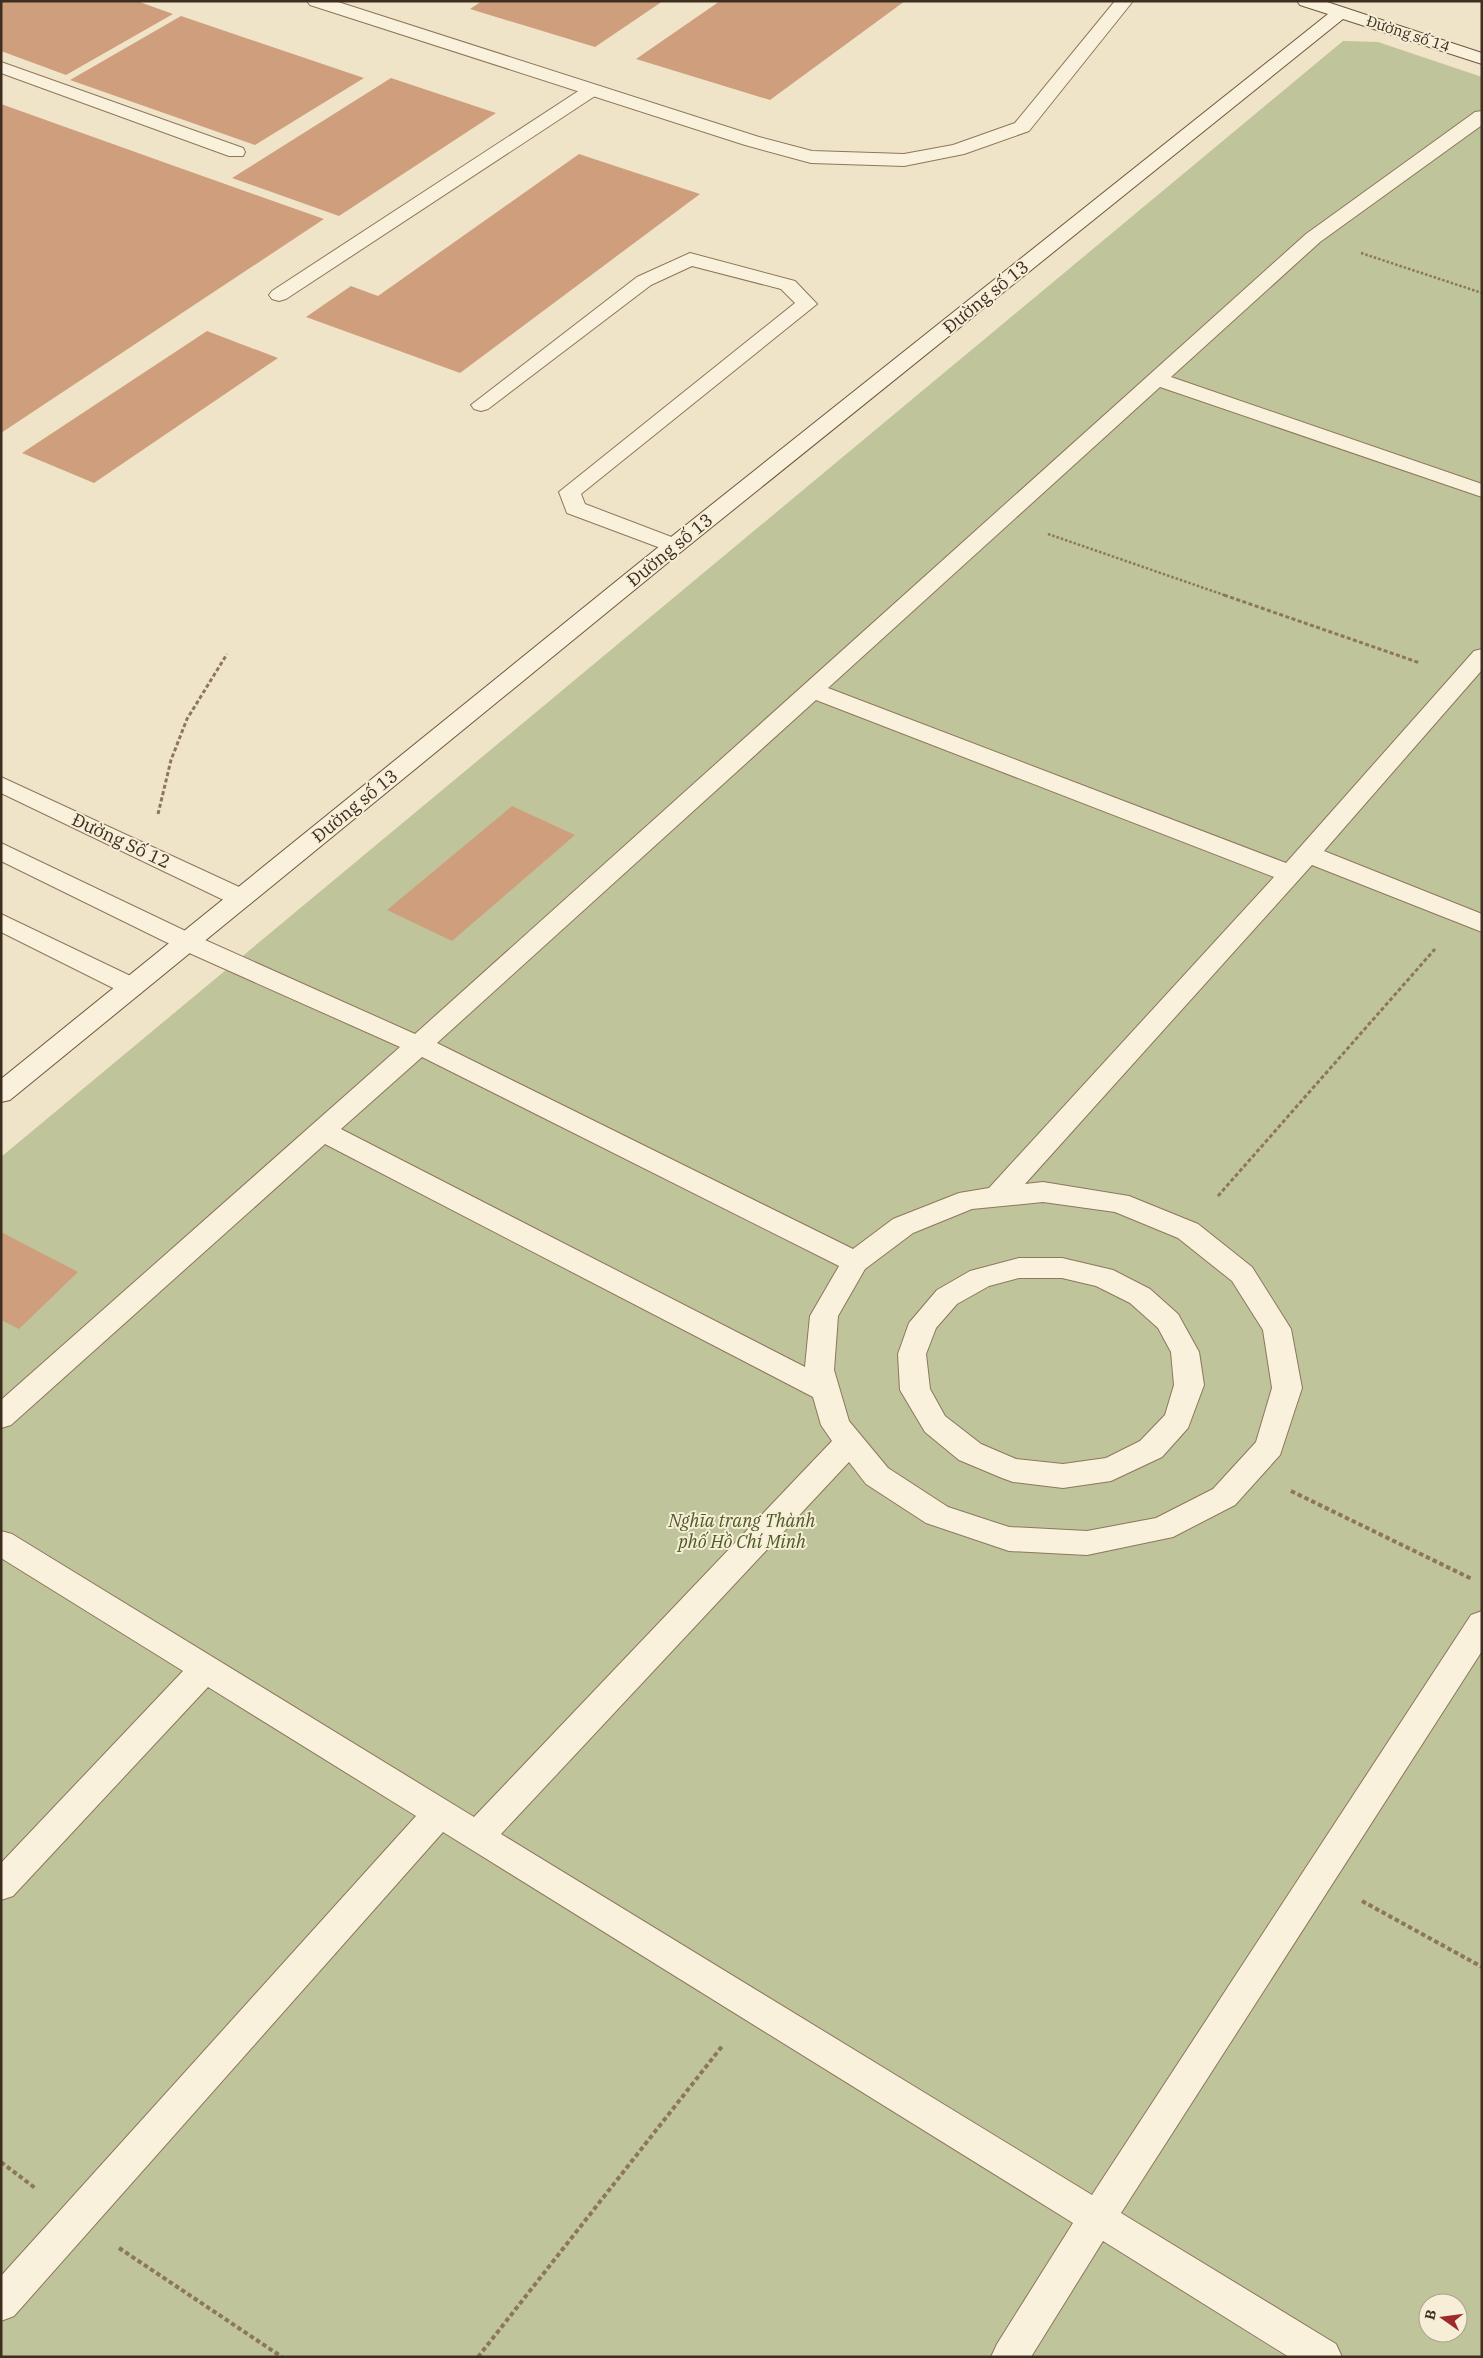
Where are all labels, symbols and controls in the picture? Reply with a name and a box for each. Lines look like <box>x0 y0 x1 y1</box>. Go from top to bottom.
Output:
street label: Đường số 14 <box>1364 11 1452 56</box>
street label: Đường số 13 <box>938 255 1033 338</box>
street label: Đường số 13 <box>622 508 717 591</box>
street label: Đường số 13 <box>307 764 402 847</box>
street label: Đường Số 12 <box>68 808 174 873</box>
park label: Nghĩa trang Thành phố Hồ Chí Minh <box>668 1509 816 1553</box>
north arrow <box>1418 2293 1468 2343</box>
text: B <box>1420 2308 1440 2322</box>

